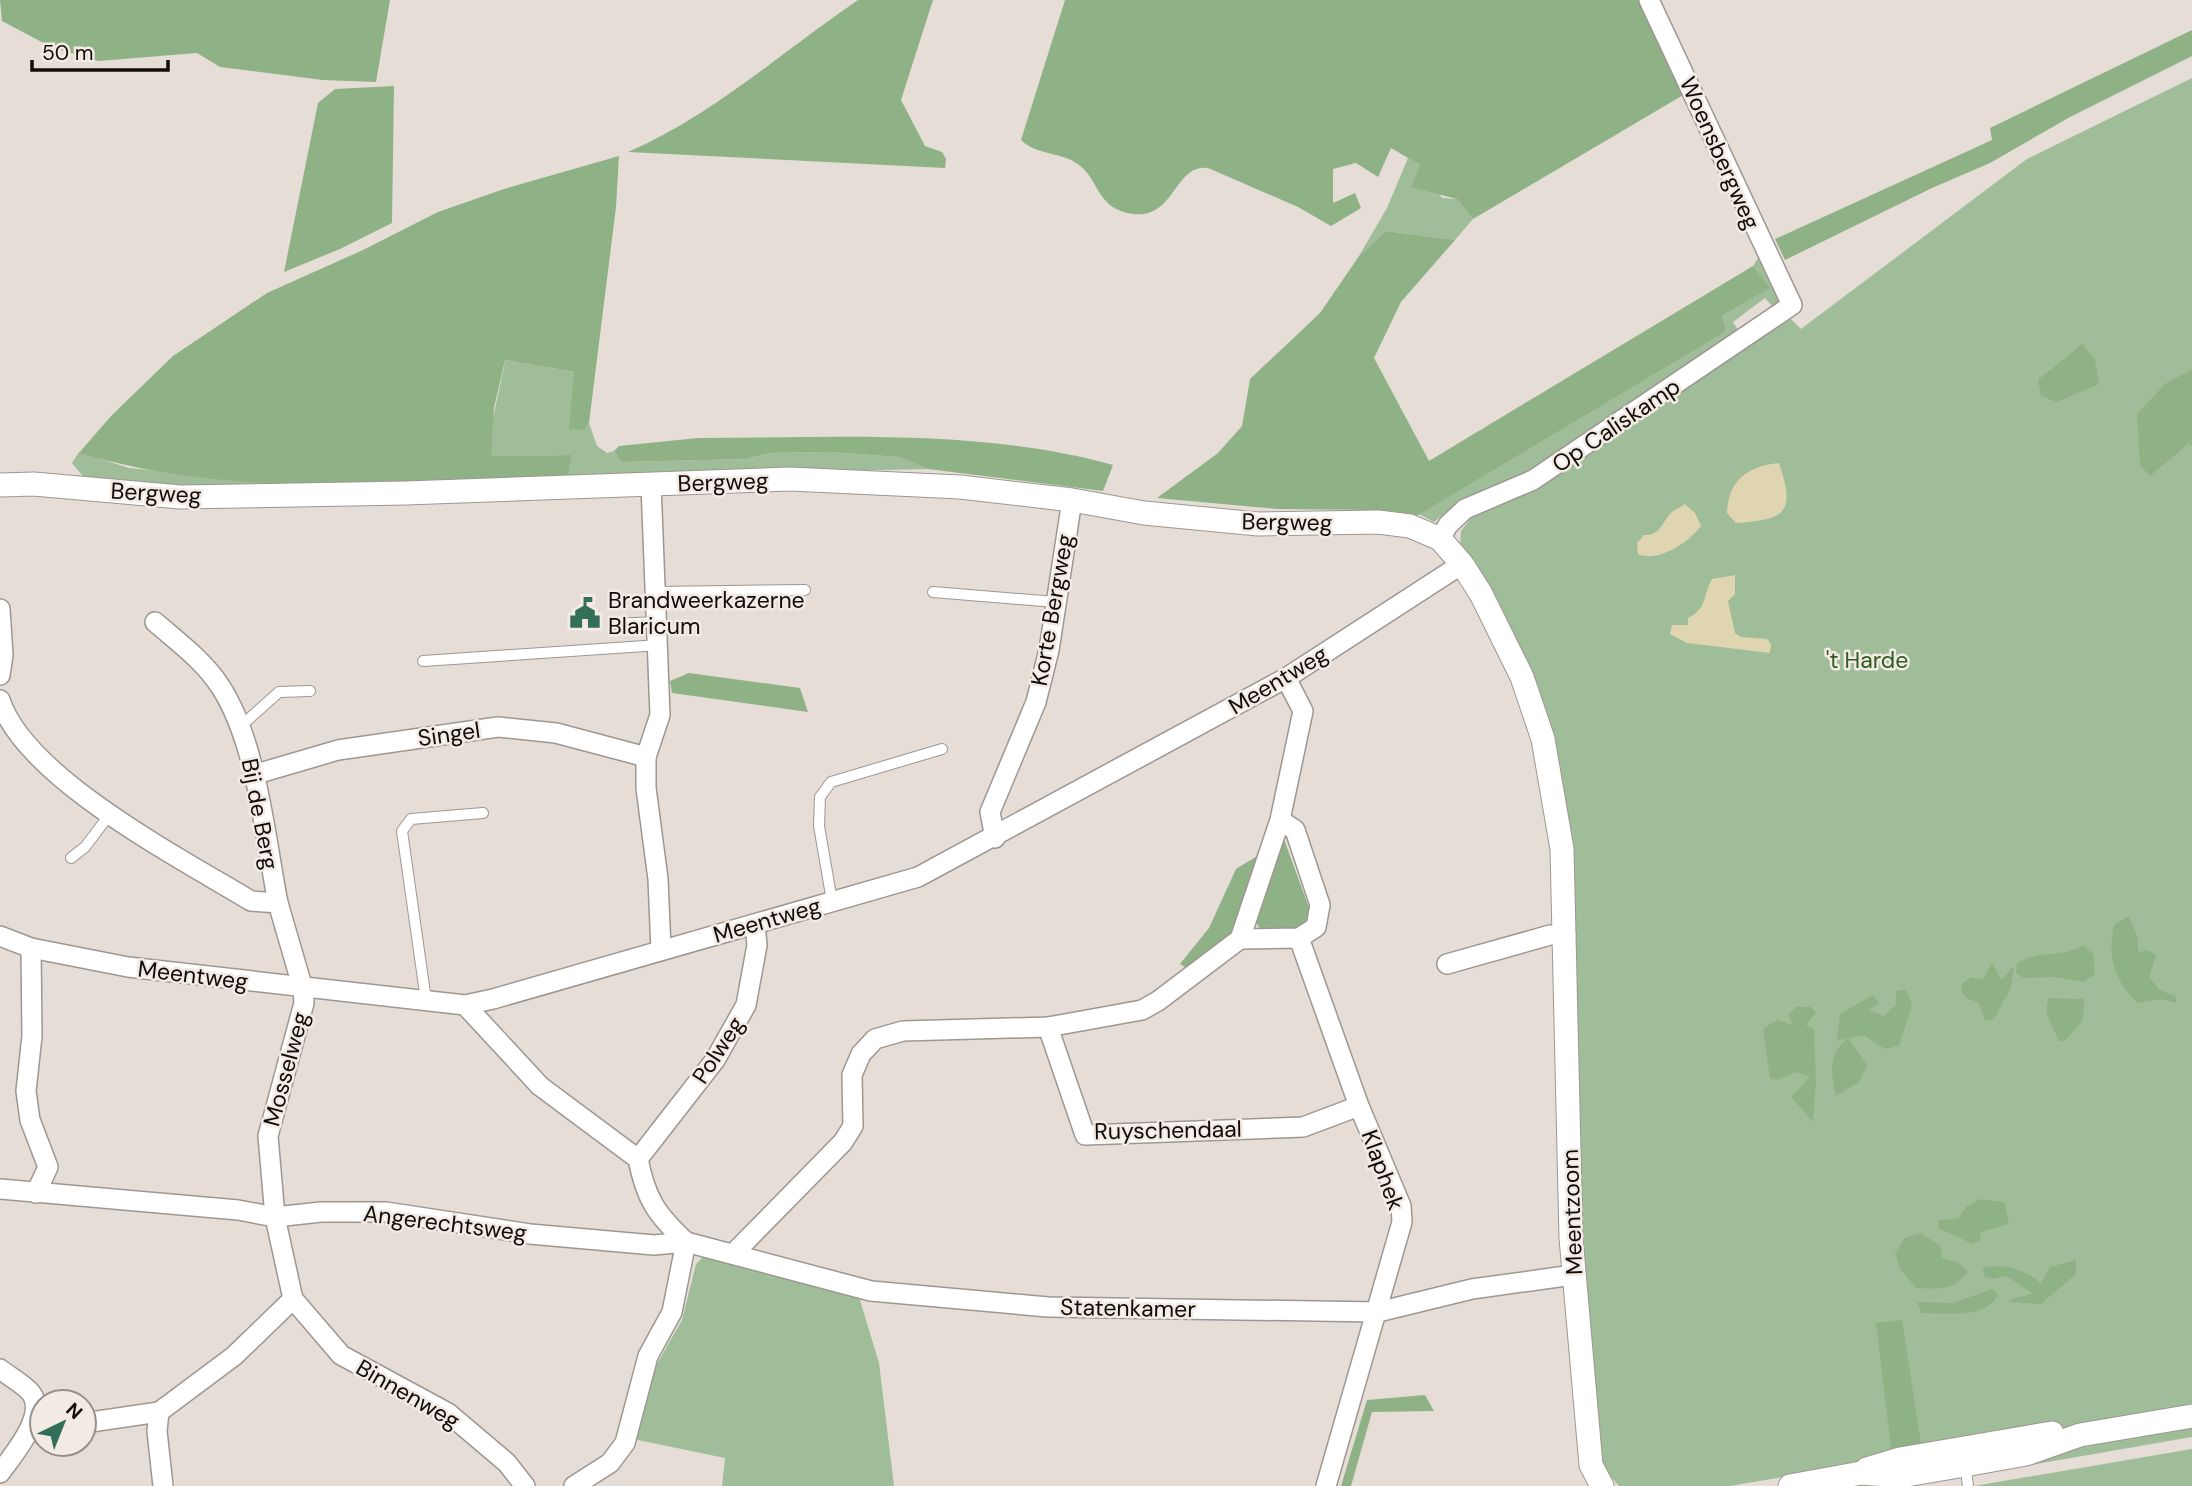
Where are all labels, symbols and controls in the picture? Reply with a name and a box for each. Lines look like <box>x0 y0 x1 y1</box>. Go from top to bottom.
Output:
scale bar <box>32 28 168 72</box>
text: 50 m <box>42 39 93 67</box>
street label: Woensbergweg <box>1673 72 1767 234</box>
street label: Op Caliskamp <box>1546 371 1686 479</box>
street label: Bergweg <box>677 465 769 499</box>
street label: Bergweg <box>110 476 202 510</box>
street label: Bergweg <box>1241 506 1333 538</box>
street label: Korte Bergweg <box>1024 532 1080 688</box>
place label: Brandweerkazerne Blaricum <box>608 585 805 641</box>
public building icon: Brandweerkazerne Blaricum <box>568 596 602 630</box>
street label: Meentweg <box>1223 639 1333 721</box>
park label: 't Harde <box>1826 645 1908 675</box>
street label: Singel <box>416 715 482 753</box>
street label: Bij de Berg <box>235 756 286 872</box>
street label: Meentweg <box>710 890 824 950</box>
street label: Meentweg <box>136 953 250 997</box>
street label: Mosselweg <box>256 1008 316 1129</box>
street label: Polweg <box>685 1011 751 1089</box>
street label: Ruyschendaal <box>1094 1114 1242 1146</box>
street label: Klaphek <box>1355 1126 1411 1215</box>
street label: Meentzoom <box>1555 1149 1589 1275</box>
street label: Angerechtsweg <box>362 1198 529 1248</box>
street label: Statenkamer <box>1060 1292 1196 1324</box>
street label: Binnenweg <box>351 1352 465 1436</box>
north arrow <box>28 1388 98 1458</box>
text: N <box>61 1397 88 1425</box>

